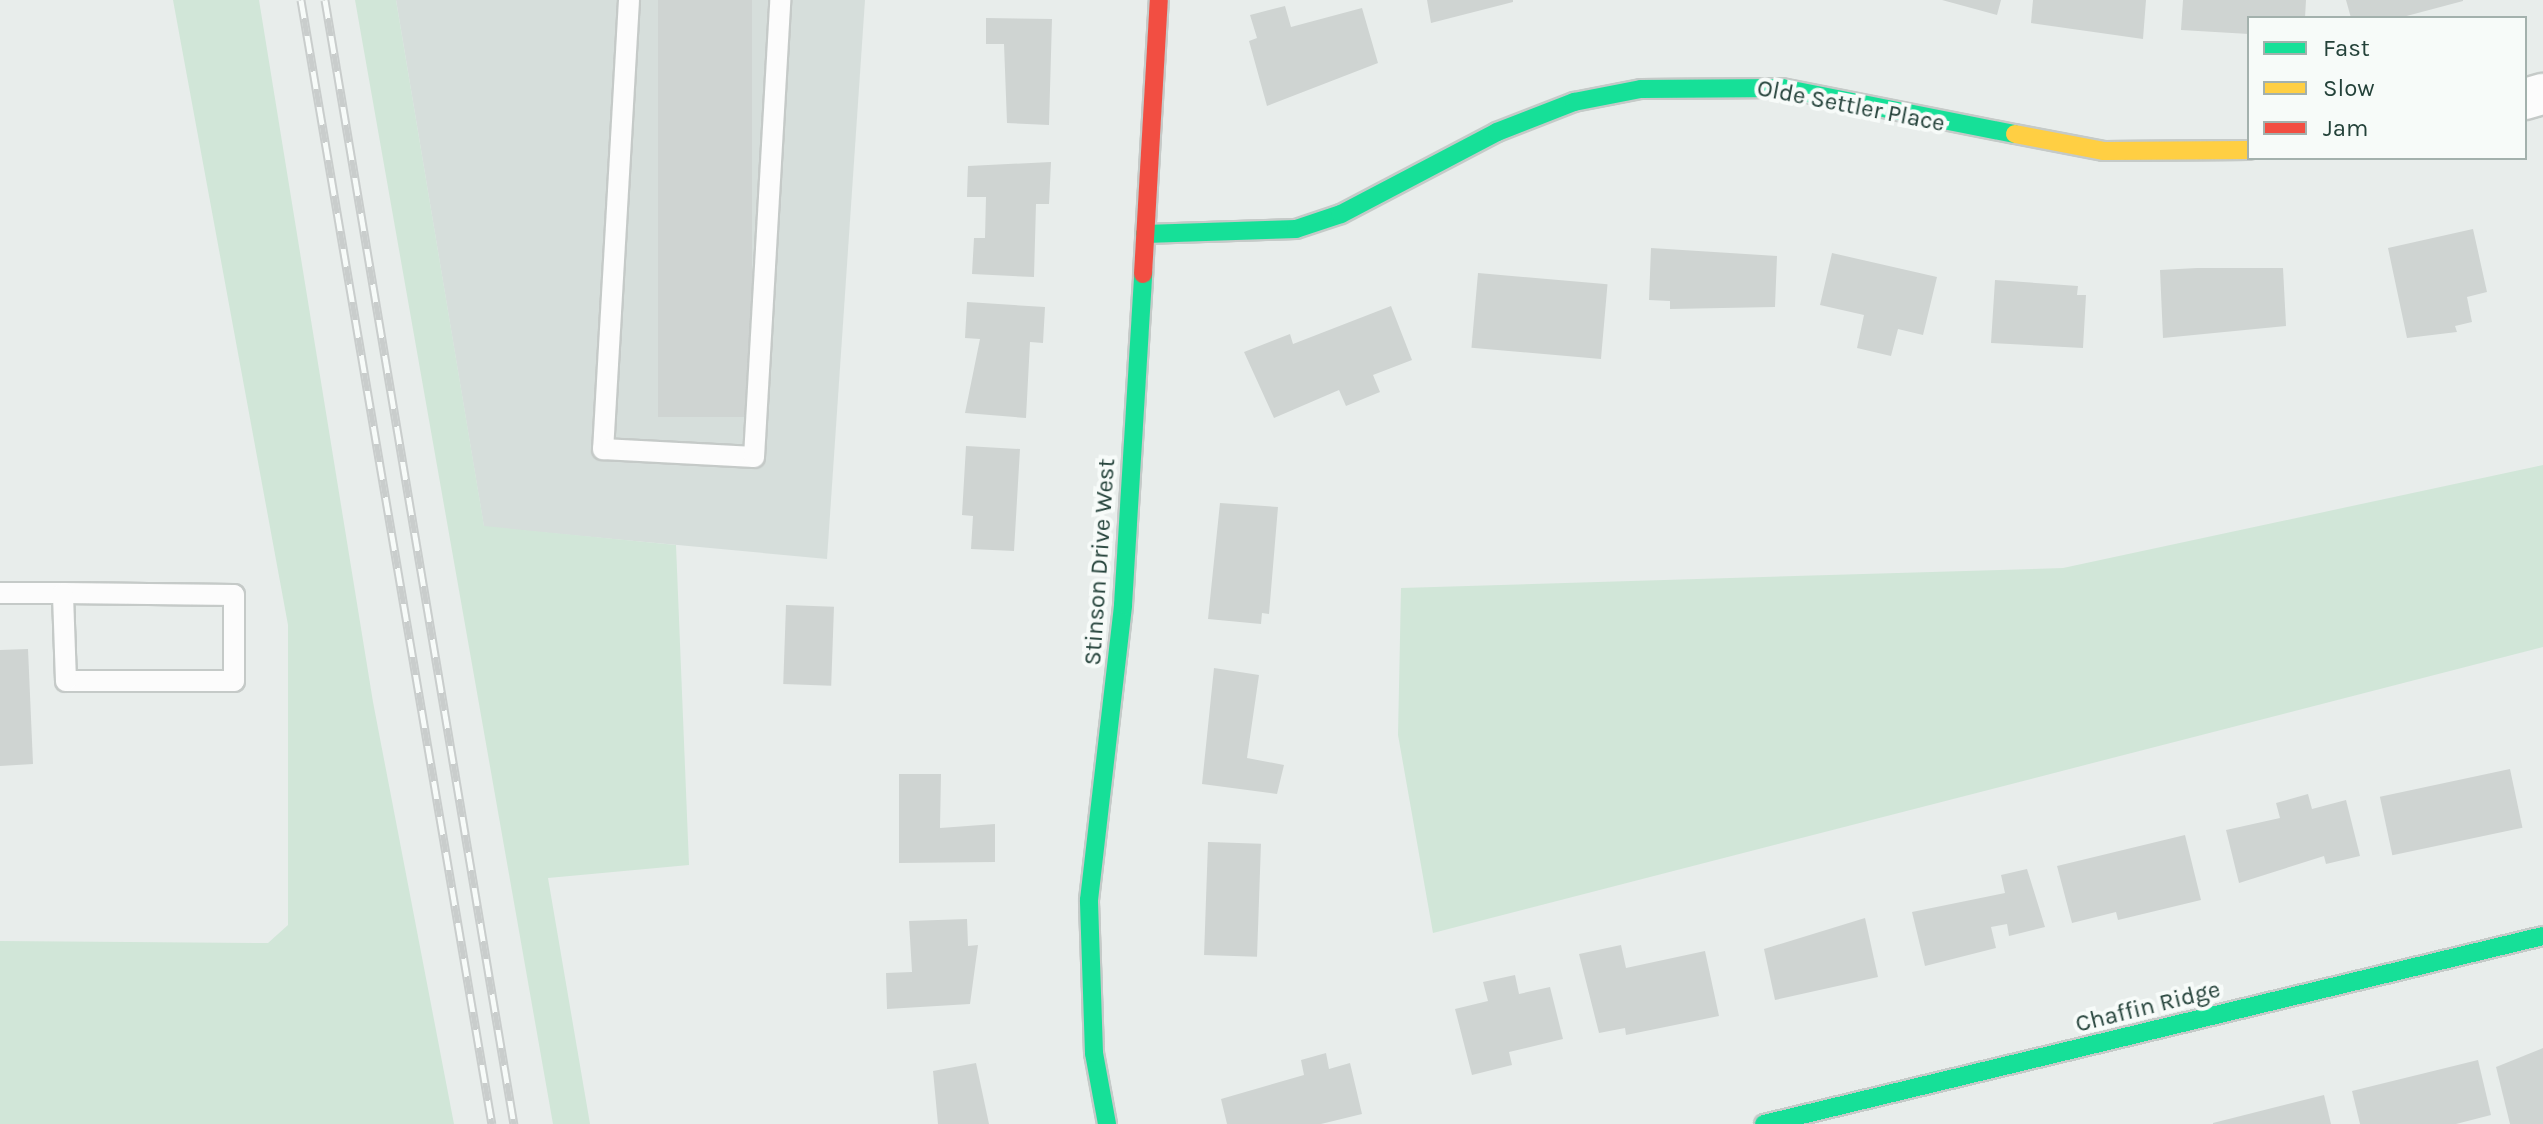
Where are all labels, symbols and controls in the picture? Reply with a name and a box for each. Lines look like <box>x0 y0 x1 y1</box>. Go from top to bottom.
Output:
legend <box>2247 16 2527 160</box>
text: Fast <box>2323 34 2370 62</box>
street label: Olde Settler Place <box>1755 74 1947 138</box>
text: Slow <box>2323 74 2375 102</box>
text: Jam <box>2323 114 2368 142</box>
street label: Stinson Drive West <box>1078 458 1122 666</box>
street label: Chaffin Ridge <box>2073 975 2223 1039</box>

